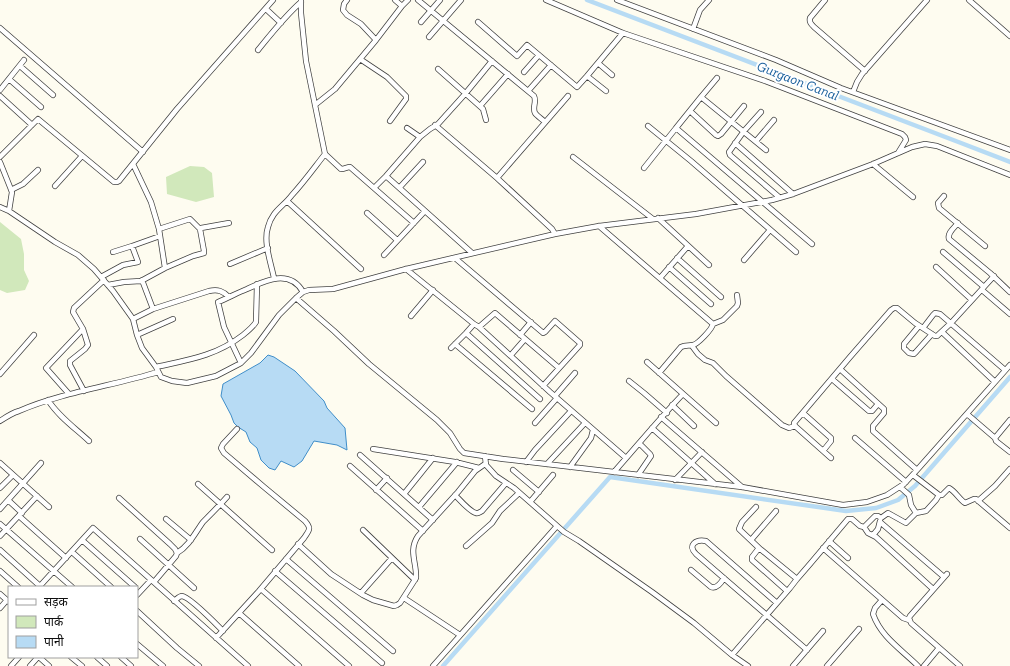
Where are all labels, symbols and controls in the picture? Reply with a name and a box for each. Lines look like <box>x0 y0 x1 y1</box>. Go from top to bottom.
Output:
water label: Gurgaon Canal <box>755 58 841 104</box>
legend <box>8 586 138 658</box>
text: सड़क <box>44 595 69 609</box>
text: पार्क <box>44 615 64 629</box>
text: पानी <box>44 634 65 649</box>

